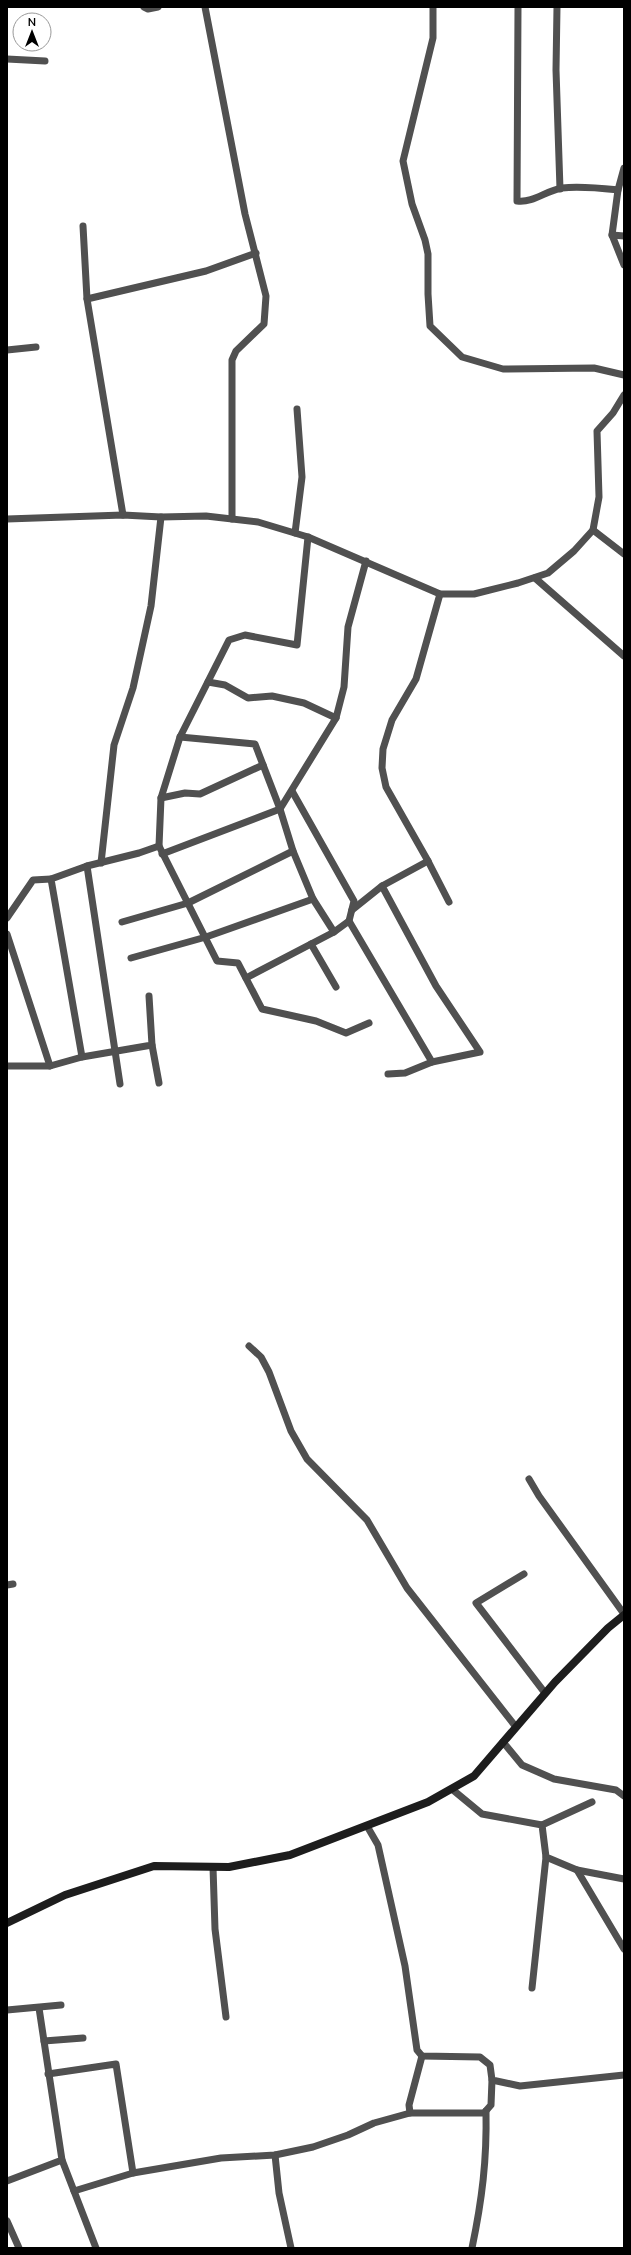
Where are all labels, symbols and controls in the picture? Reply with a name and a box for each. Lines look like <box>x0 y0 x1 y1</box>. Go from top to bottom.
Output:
north arrow <box>12 12 52 52</box>
text: N <box>28 15 36 29</box>

